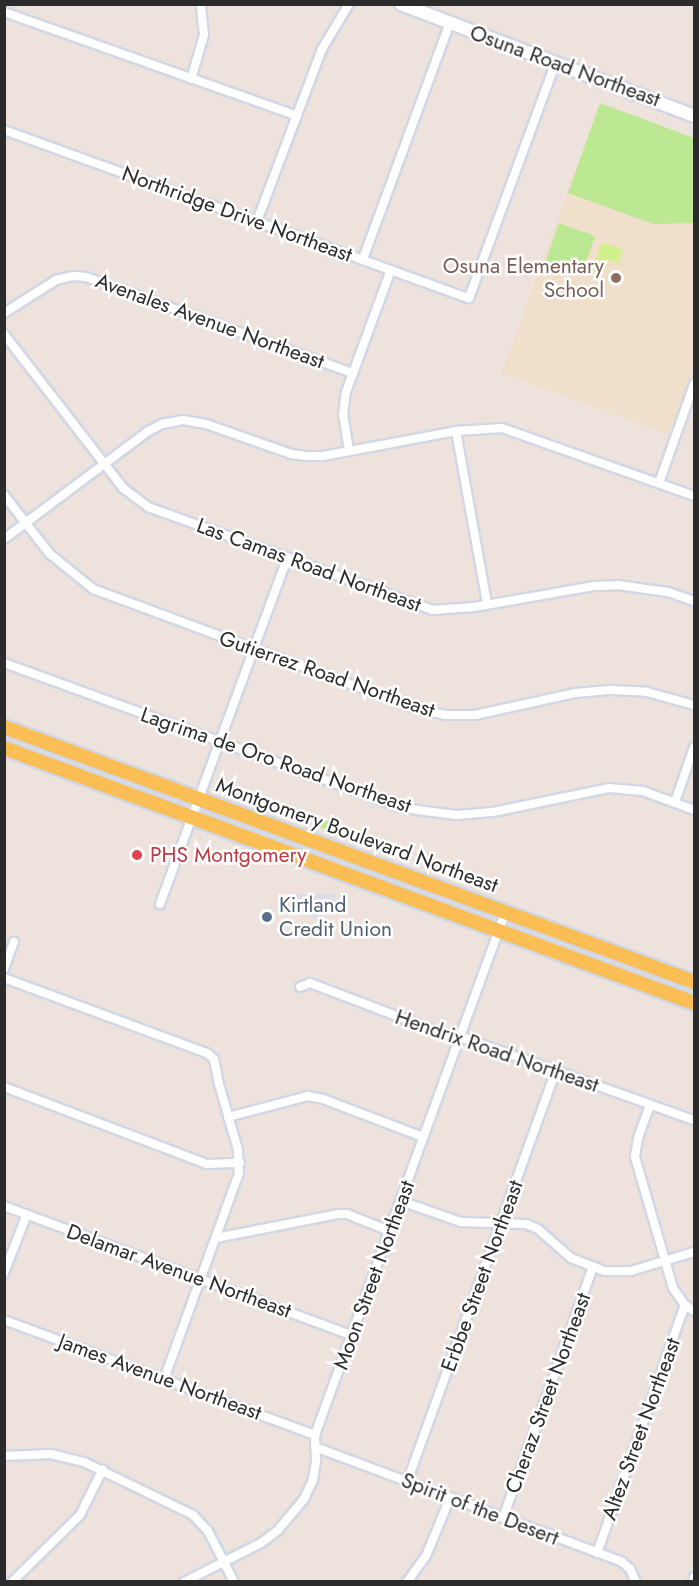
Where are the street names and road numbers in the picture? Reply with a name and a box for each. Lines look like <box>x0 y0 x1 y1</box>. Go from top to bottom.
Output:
street label: Osuna Road Northeast <box>466 20 664 112</box>
street label: Northridge Drive Northeast <box>118 161 356 267</box>
street label: Avenales Avenue Northeast <box>92 268 328 374</box>
street label: Las Camas Road Northeast <box>193 513 425 617</box>
street label: Gutierrez Road Northeast <box>216 625 438 723</box>
street label: Lagrima de Oro Road Northeast <box>137 702 415 818</box>
street label: Montgomery Boulevard Northeast <box>213 772 501 898</box>
street label: Hendrix Road Northeast <box>392 1004 602 1098</box>
street label: Moon Street Northeast <box>328 1177 420 1373</box>
street label: Erbbe Street Northeast <box>436 1177 528 1375</box>
street label: Delamar Avenue Northeast <box>63 1219 295 1323</box>
street label: Cheraz Street Northeast <box>500 1289 596 1497</box>
street label: James Avenue Northeast <box>55 1329 265 1425</box>
street label: Altez Street Northeast <box>596 1334 686 1524</box>
street label: Spirit of the Desert <box>398 1467 562 1551</box>

